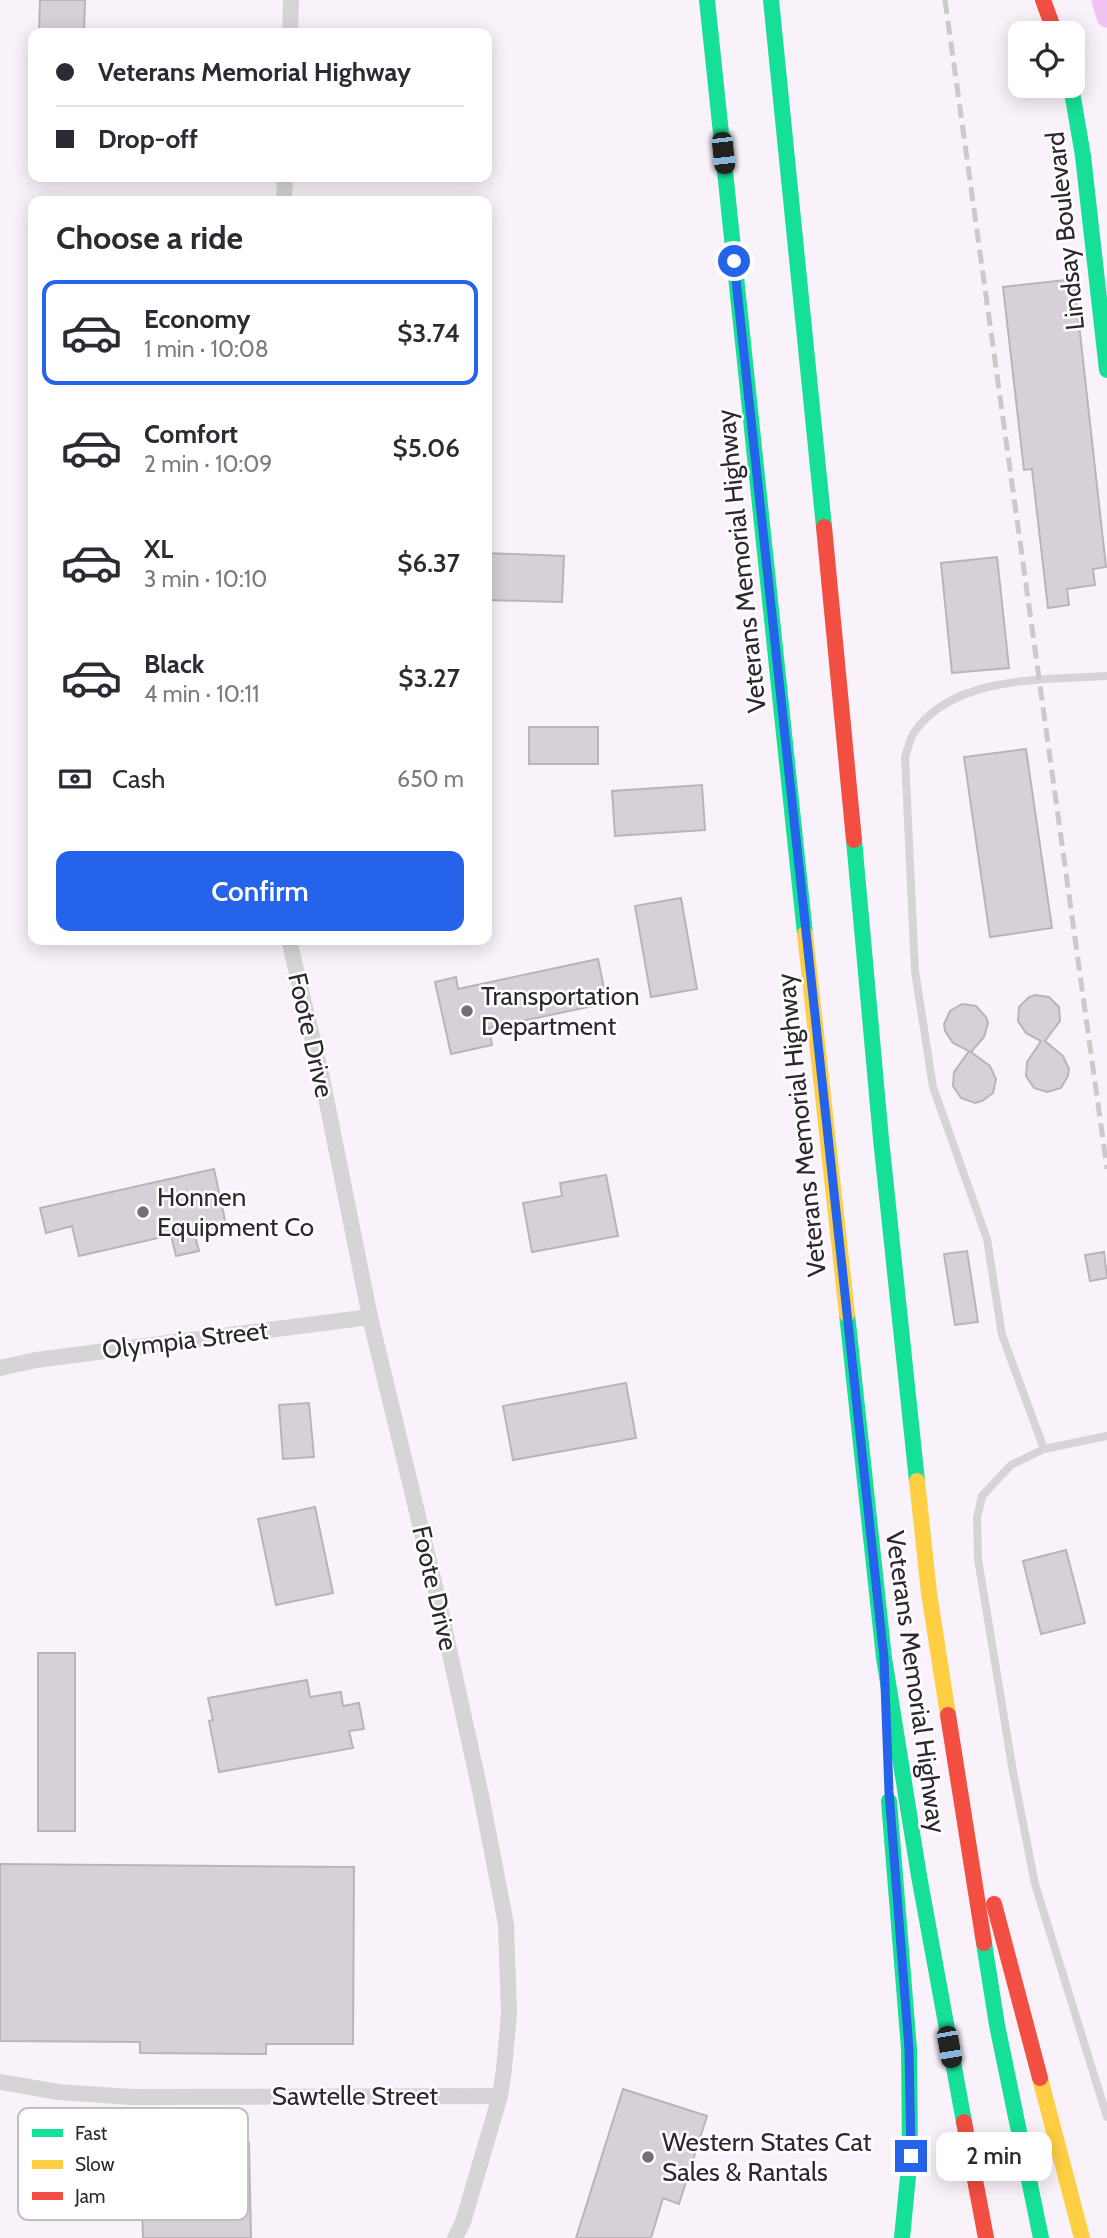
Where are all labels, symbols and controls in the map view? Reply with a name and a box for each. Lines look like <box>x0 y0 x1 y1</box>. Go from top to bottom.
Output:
map controls <box>1008 21 1085 98</box>
button: locate <box>1008 21 1085 98</box>
text: Veterans Memorial Highway <box>98 56 411 88</box>
text: Drop-off <box>98 123 198 155</box>
street label: Lindsay Boulevard <box>1039 130 1091 332</box>
car <box>711 131 736 175</box>
text: Choose a ride <box>56 218 243 257</box>
route start <box>718 245 750 277</box>
icon: car <box>60 301 123 364</box>
text: Economy <box>144 303 250 335</box>
text: $3.74 <box>397 317 460 349</box>
text: 1 min · 10:08 <box>144 335 269 363</box>
street label: Veterans Memorial Highway <box>709 408 773 714</box>
icon: car <box>60 416 123 479</box>
text: Comfort <box>144 418 238 450</box>
text: $5.06 <box>393 432 460 464</box>
text: 2 min · 10:09 <box>144 450 272 478</box>
icon: car <box>60 531 123 594</box>
text: XL <box>144 533 173 565</box>
text: $6.37 <box>397 547 460 579</box>
text: 3 min · 10:10 <box>144 565 267 593</box>
icon: car <box>60 646 123 709</box>
text: Black <box>144 648 204 680</box>
text: $3.27 <box>398 662 460 694</box>
text: 4 min · 10:11 <box>144 680 260 708</box>
icon: cash <box>56 760 94 798</box>
text: Cash <box>112 763 165 795</box>
text: 650 m <box>397 765 464 793</box>
button: Confirm <box>56 851 464 931</box>
street label: Foote Drive <box>281 970 341 1100</box>
street label: Veterans Memorial Highway <box>769 972 833 1278</box>
place label: Transportation Department <box>481 980 639 1042</box>
marker: Transportation Department <box>459 1003 475 1019</box>
place label: Honnen Equipment Co <box>157 1181 314 1243</box>
marker: Honnen Equipment Co <box>135 1204 151 1220</box>
street label: Olympia Street <box>100 1314 270 1366</box>
street label: Foote Drive <box>405 1523 465 1653</box>
street label: Veterans Memorial Highway <box>879 1529 953 1835</box>
car <box>936 2024 963 2070</box>
street label: Sawtelle Street <box>272 2080 438 2112</box>
legend <box>18 2108 248 2220</box>
text: Fast <box>75 2122 108 2145</box>
place label: Western States Cat Sales & Rantals <box>662 2126 872 2188</box>
callout: 2 min <box>936 2132 1051 2180</box>
route end <box>895 2140 927 2172</box>
text: 2 min <box>966 2142 1022 2170</box>
marker: Western States Cat Sales & Rantals <box>640 2149 656 2165</box>
text: Slow <box>75 2153 115 2176</box>
text: Jam <box>74 2185 105 2208</box>

